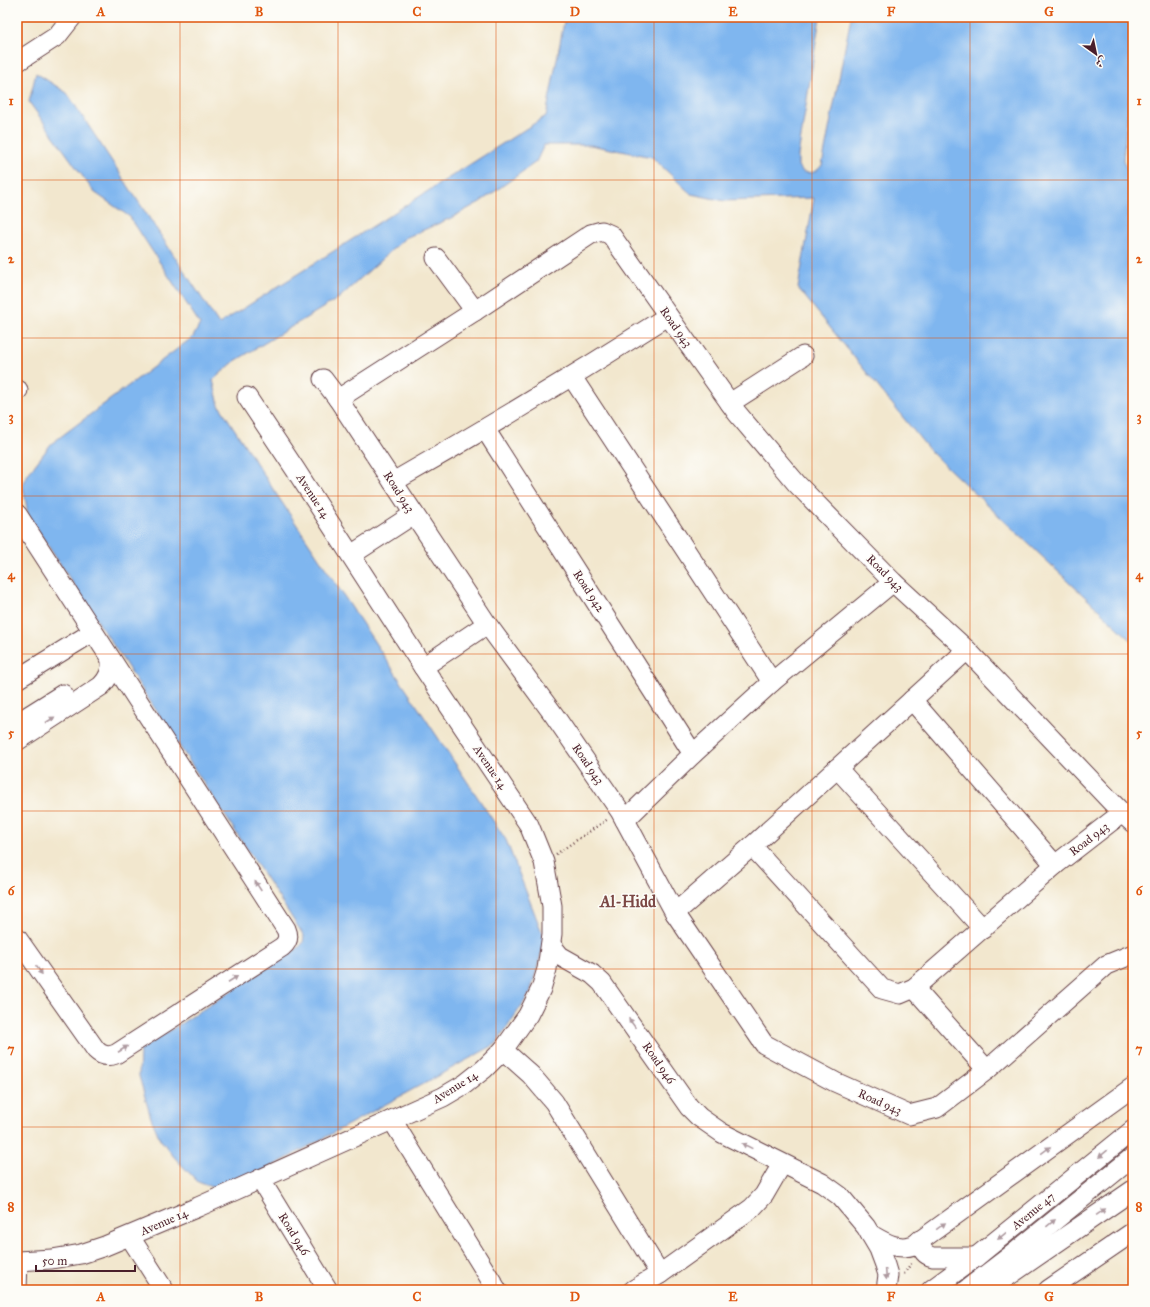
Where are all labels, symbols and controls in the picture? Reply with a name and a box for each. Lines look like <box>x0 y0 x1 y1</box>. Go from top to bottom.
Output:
text: A <box>96 4 106 20</box>
text: B <box>255 4 264 20</box>
text: C <box>413 4 422 20</box>
text: D <box>570 4 580 20</box>
text: E <box>728 4 738 20</box>
text: F <box>887 4 896 20</box>
text: G <box>1044 4 1054 20</box>
north arrow <box>1076 34 1116 74</box>
text: ش <box>1093 54 1109 70</box>
text: 1 <box>8 93 14 109</box>
text: 1 <box>1136 93 1142 109</box>
text: 2 <box>8 251 15 267</box>
text: 2 <box>1136 251 1143 267</box>
street label: Road 943 <box>657 304 695 350</box>
text: 3 <box>8 409 14 425</box>
text: 3 <box>1136 409 1142 425</box>
street label: Road 943 <box>381 469 418 515</box>
street label: Avenue 14 <box>293 470 333 521</box>
street label: Road 943 <box>864 552 906 594</box>
text: 4 <box>7 567 15 583</box>
street label: Road 942 <box>570 567 608 615</box>
text: 4 <box>1135 567 1143 583</box>
one-way arrow <box>44 716 55 723</box>
text: 5 <box>8 725 15 741</box>
text: 5 <box>1136 725 1143 741</box>
street label: Road 943 <box>569 741 607 787</box>
street label: Avenue 14 <box>470 742 510 792</box>
street label: Road 943 <box>1067 819 1112 859</box>
one-way arrow <box>254 881 262 891</box>
text: 6 <box>8 883 16 899</box>
text: 6 <box>1136 883 1144 899</box>
district label: Al-Hidd <box>599 892 657 911</box>
one-way arrow <box>35 964 43 975</box>
one-way arrow <box>227 975 239 982</box>
one-way arrow <box>628 1018 636 1029</box>
street label: Road 946 <box>640 1040 679 1087</box>
text: 7 <box>8 1041 15 1057</box>
text: 7 <box>1136 1041 1143 1057</box>
one-way arrow <box>118 1045 129 1052</box>
street label: Avenue 14 <box>429 1068 480 1107</box>
street label: Road 943 <box>856 1086 904 1118</box>
one-way arrow <box>742 1143 753 1150</box>
one-way arrow <box>1041 1145 1052 1154</box>
one-way arrow <box>1097 1150 1108 1159</box>
street label: Avenue 47 <box>1008 1189 1057 1233</box>
text: 8 <box>8 1199 15 1215</box>
text: 8 <box>1136 1199 1143 1215</box>
street label: Avenue 14 <box>137 1206 190 1239</box>
one-way arrow <box>1096 1208 1106 1216</box>
street label: Road 946 <box>275 1210 313 1259</box>
one-way arrow <box>1046 1218 1057 1227</box>
one-way arrow <box>936 1222 946 1230</box>
one-way arrow <box>996 1232 1007 1241</box>
scale bar <box>36 1247 135 1273</box>
text: 50 m <box>42 1254 67 1268</box>
one-way arrow <box>883 1268 890 1280</box>
text: A <box>96 1289 106 1305</box>
text: B <box>255 1289 264 1305</box>
text: C <box>413 1289 422 1305</box>
text: D <box>570 1289 580 1305</box>
text: E <box>728 1289 738 1305</box>
text: F <box>887 1289 896 1305</box>
text: G <box>1044 1289 1054 1305</box>

